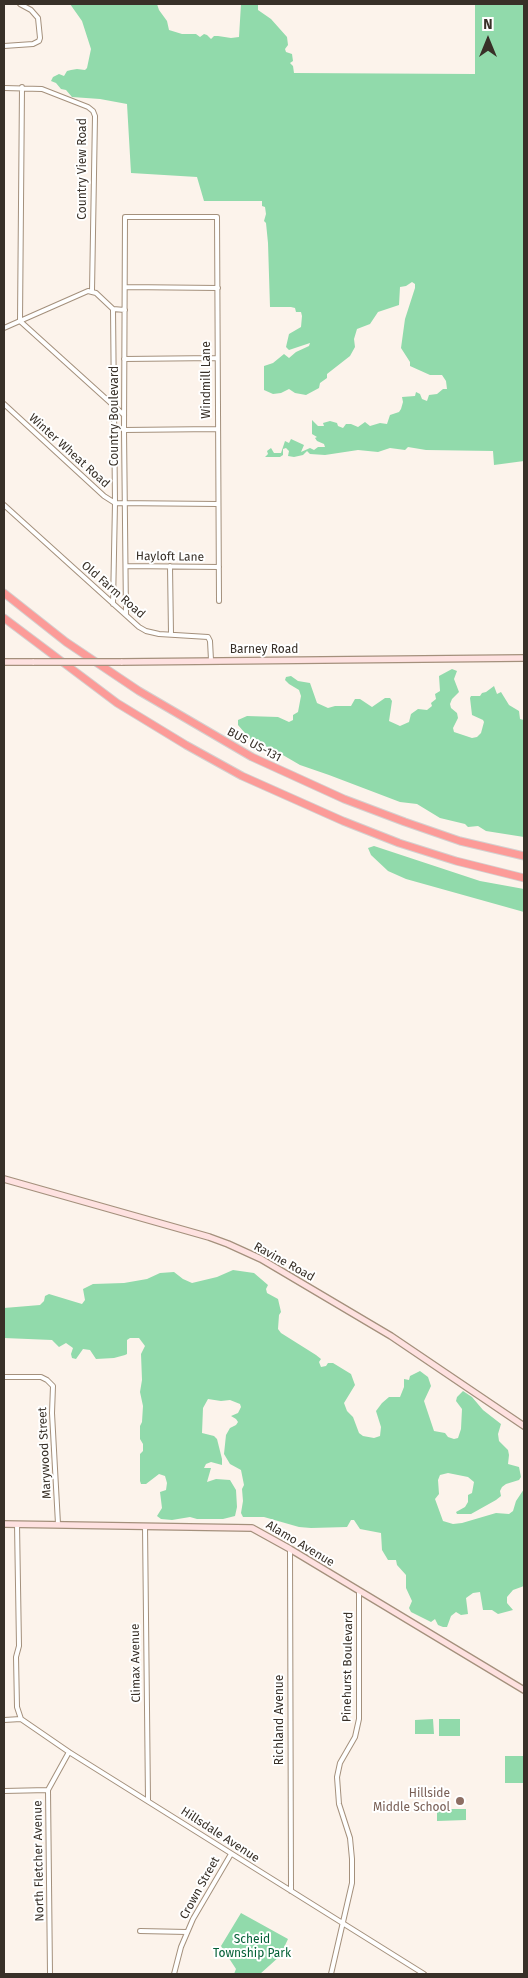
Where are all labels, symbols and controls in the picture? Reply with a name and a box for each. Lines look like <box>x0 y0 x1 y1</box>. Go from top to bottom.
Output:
north arrow <box>463 15 513 65</box>
text: N <box>483 16 493 33</box>
street label: Country View Road <box>76 118 90 220</box>
street label: Windmill Lane <box>200 341 214 419</box>
street label: Country Boulevard <box>108 366 122 466</box>
street label: Winter Wheat Road <box>26 411 112 491</box>
street label: Hayloft Lane <box>136 549 204 565</box>
street label: Old Farm Road <box>78 558 148 622</box>
street label: Barney Road <box>230 643 298 657</box>
street label: BUS US-131 <box>224 725 284 765</box>
street label: Ravine Road <box>251 1239 317 1285</box>
street label: Marywood Street <box>35 1407 55 1499</box>
street label: Alamo Avenue <box>263 1518 337 1570</box>
street label: Pinehurst Boulevard <box>340 1612 356 1722</box>
street label: Climax Avenue <box>128 1623 144 1703</box>
street label: Richland Avenue <box>273 1675 287 1765</box>
place label: Hillside Middle School <box>373 1787 450 1815</box>
marker: Hillside Middle School <box>454 1795 466 1807</box>
street label: North Fletcher Avenue <box>31 1800 47 1922</box>
street label: Hillsdale Avenue <box>178 1804 262 1866</box>
street label: Crown Street <box>177 1854 223 1922</box>
park label: Scheid Township Park <box>213 1933 291 1961</box>

